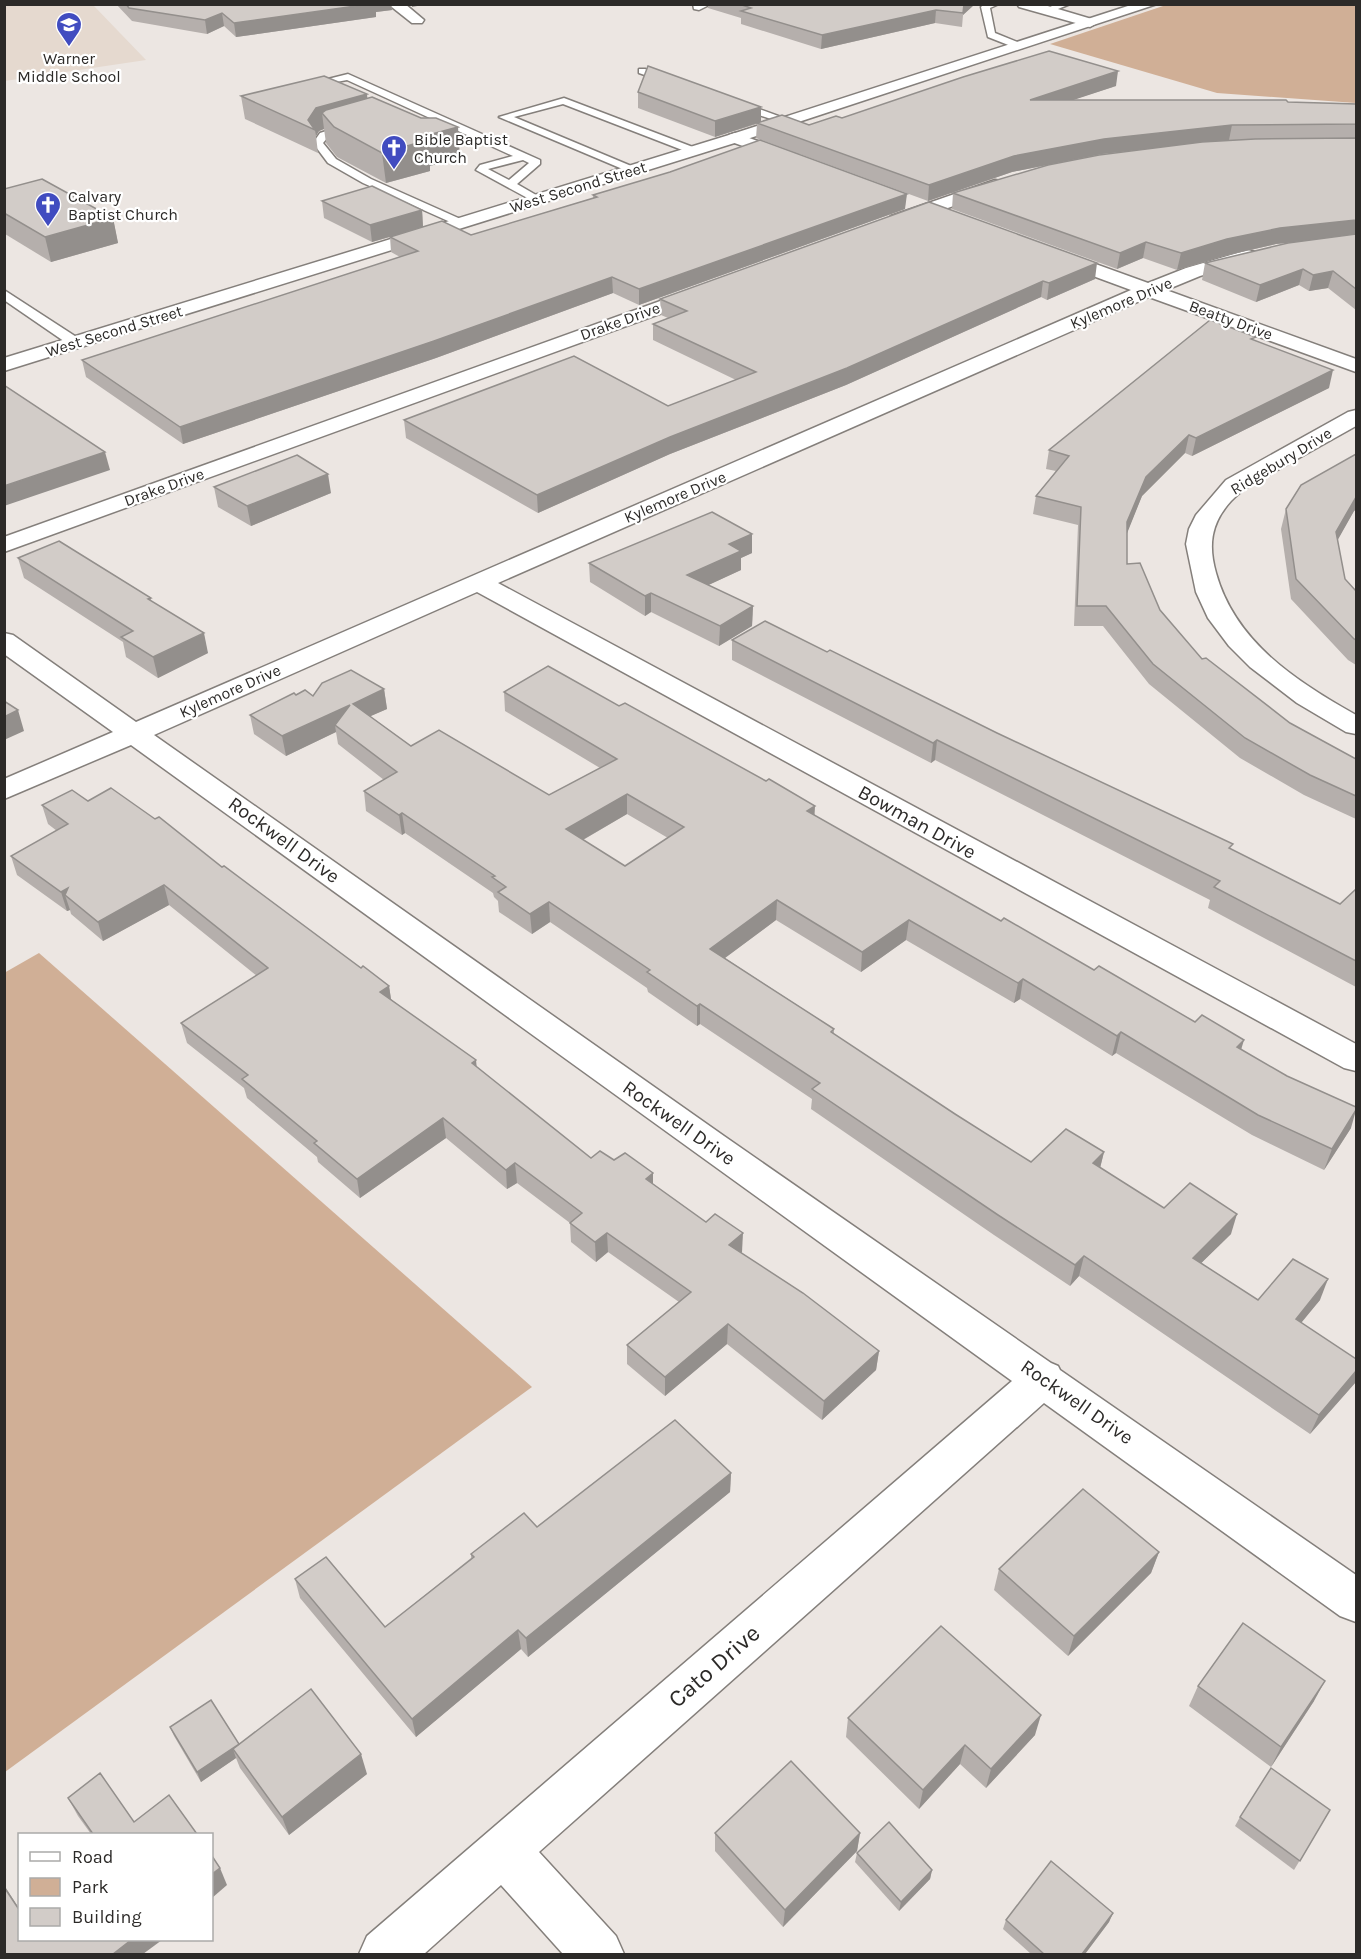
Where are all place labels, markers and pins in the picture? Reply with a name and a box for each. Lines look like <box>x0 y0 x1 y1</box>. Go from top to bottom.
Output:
school or university icon: Warner Middle School <box>54 10 84 48</box>
place label: Warner Middle School <box>17 49 121 86</box>
place label: Bible Baptist Church <box>414 130 508 167</box>
church icon: Bible Baptist Church <box>379 133 409 171</box>
place label: Calvary Baptist Church <box>68 187 178 224</box>
church icon: Calvary Baptist Church <box>33 190 63 228</box>

